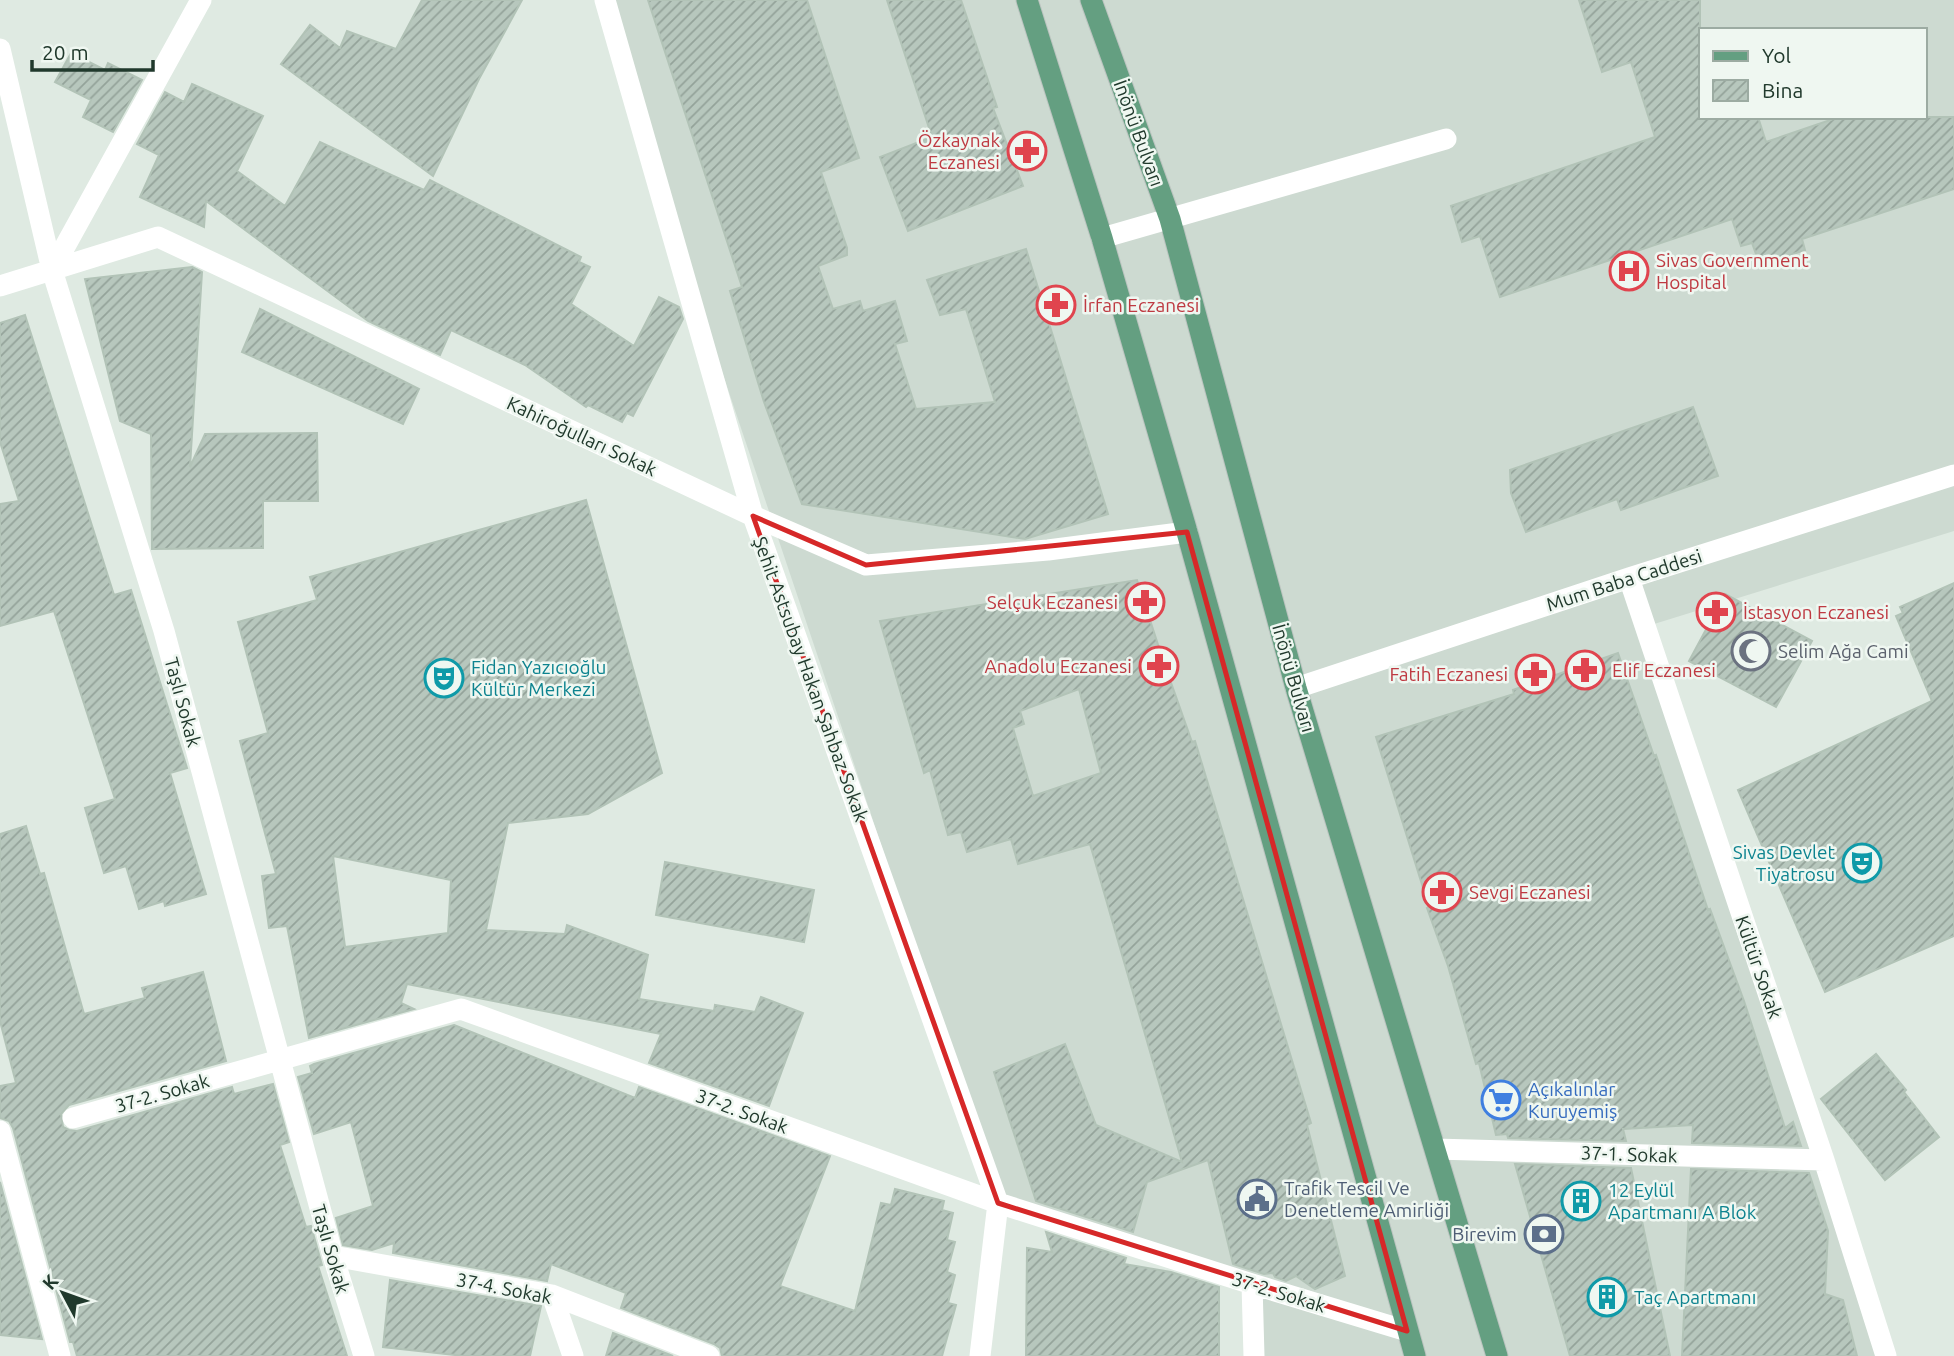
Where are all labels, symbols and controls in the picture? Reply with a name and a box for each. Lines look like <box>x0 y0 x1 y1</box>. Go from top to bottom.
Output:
scale bar <box>32 28 152 72</box>
legend <box>1699 28 1926 119</box>
text: 20 m <box>42 40 89 64</box>
text: Yol <box>1762 43 1791 67</box>
street label: İnönü Bulvarı <box>1110 77 1168 189</box>
text: Bina <box>1762 78 1803 102</box>
place label: Özkaynak Eczanesi <box>918 129 1000 173</box>
pharmacy icon: Özkaynak Eczanesi <box>1006 130 1048 172</box>
place label: Sivas Government Hospital <box>1656 249 1809 293</box>
hospital icon: Sivas Government Hospital <box>1608 250 1650 292</box>
pharmacy icon: İrfan Eczanesi <box>1035 284 1077 326</box>
place label: İrfan Eczanesi <box>1083 294 1199 316</box>
street label: Kahiroğulları Sokak <box>504 392 661 481</box>
street label: Şehit Astsubay Hakan Şahbaz Sokak <box>749 534 873 825</box>
street label: Mum Baba Caddesi <box>1543 544 1705 616</box>
pharmacy icon: Selçuk Eczanesi <box>1124 581 1166 623</box>
place label: Selçuk Eczanesi <box>987 591 1118 613</box>
pharmacy icon: İstasyon Eczanesi <box>1695 591 1737 633</box>
place label: İstasyon Eczanesi <box>1743 601 1889 623</box>
street label: İnönü Bulvarı <box>1268 621 1320 735</box>
mosque icon: Selim Ağa Cami <box>1730 630 1772 672</box>
place label: Selim Ağa Cami <box>1778 640 1909 662</box>
pharmacy icon: Anadolu Eczanesi <box>1138 645 1180 687</box>
pharmacy icon: Elif Eczanesi <box>1564 649 1606 691</box>
pharmacy icon: Fatih Eczanesi <box>1514 653 1556 695</box>
street label: Taşlı Sokak <box>160 655 206 750</box>
place label: Anadolu Eczanesi <box>984 655 1132 677</box>
place label: Fidan Yazıcıoğlu Kültür Merkezi <box>471 656 606 700</box>
theatre icon: Fidan Yazıcıoğlu Kültür Merkezi <box>423 657 465 699</box>
place label: Elif Eczanesi <box>1612 659 1716 681</box>
place label: Fatih Eczanesi <box>1390 663 1508 685</box>
place label: Sivas Devlet Tiyatrosu <box>1733 841 1836 885</box>
theatre icon: Sivas Devlet Tiyatrosu <box>1841 842 1883 884</box>
pharmacy icon: Sevgi Eczanesi <box>1421 871 1463 913</box>
place label: Sevgi Eczanesi <box>1469 881 1591 903</box>
street label: Kültür Sokak <box>1731 913 1787 1022</box>
street label: 37-2. Sokak <box>112 1069 212 1117</box>
place label: Açıkalınlar Kuruyemiş <box>1528 1078 1617 1122</box>
supermarket icon: Açıkalınlar Kuruyemiş <box>1480 1079 1522 1121</box>
street label: 37-2. Sokak <box>693 1084 792 1138</box>
street label: 37-1. Sokak <box>1580 1141 1678 1167</box>
place label: Trafik Tescil Ve Denetleme Amirliği <box>1284 1177 1449 1221</box>
public building icon: Trafik Tescil Ve Denetleme Amirliği <box>1236 1178 1278 1220</box>
place label: 12 Eylül Apartmanı A Blok <box>1608 1179 1757 1223</box>
building icon: 12 Eylül Apartmanı A Blok <box>1560 1180 1602 1222</box>
street label: Taşlı Sokak <box>308 1202 354 1297</box>
bank icon: Birevim <box>1523 1213 1565 1255</box>
place label: Birevim <box>1452 1223 1517 1245</box>
north arrow <box>28 1258 98 1328</box>
street label: 37-2. Sokak <box>1230 1267 1329 1317</box>
street label: 37-4. Sokak <box>454 1268 554 1308</box>
text: K <box>38 1270 63 1294</box>
building icon: Taç Apartmanı <box>1586 1276 1628 1318</box>
place label: Taç Apartmanı <box>1634 1286 1756 1308</box>

